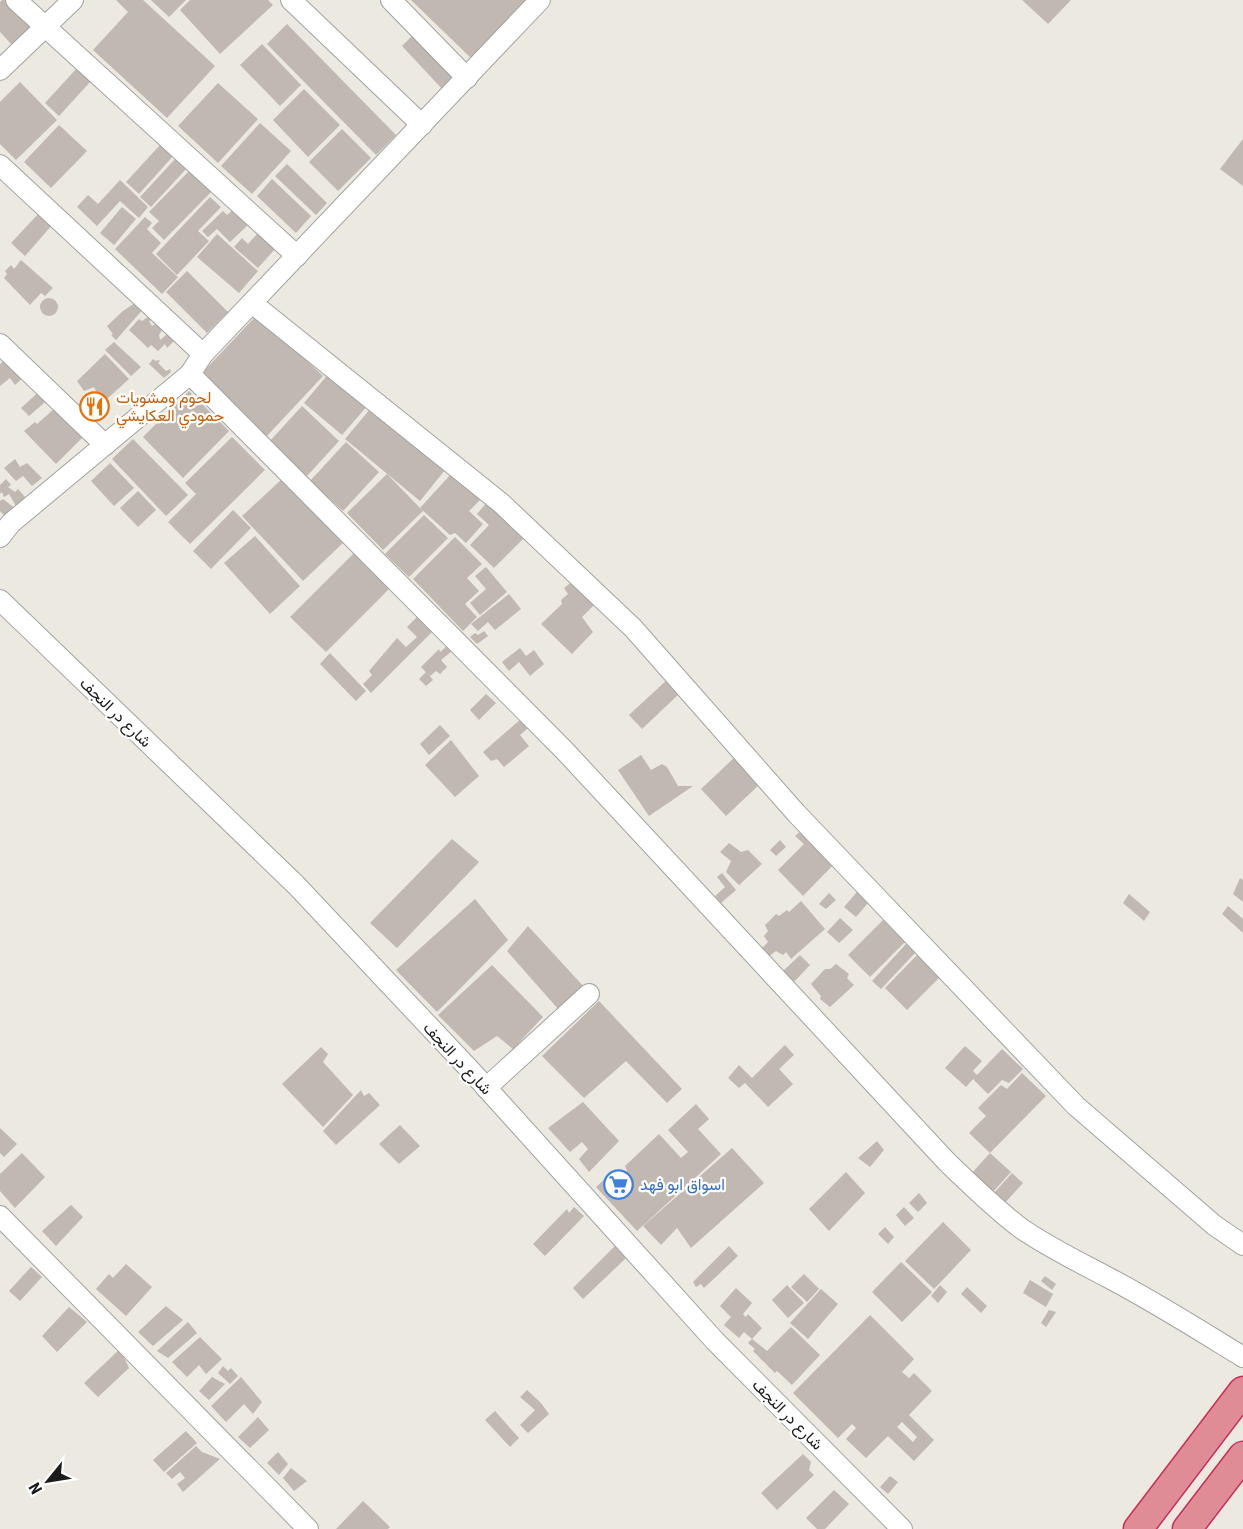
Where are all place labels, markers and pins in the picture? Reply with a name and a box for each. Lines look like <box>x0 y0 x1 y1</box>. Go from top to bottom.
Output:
place label: لحوم ومشويات حمودي العكايشي <box>116 388 225 429</box>
restaurant icon: لحوم ومشويات حمودي العكايشي <box>79 390 111 422</box>
supermarket icon: اسواق ابو فهد <box>603 1168 635 1200</box>
place label: اسواق ابو فهد <box>640 1175 725 1195</box>

